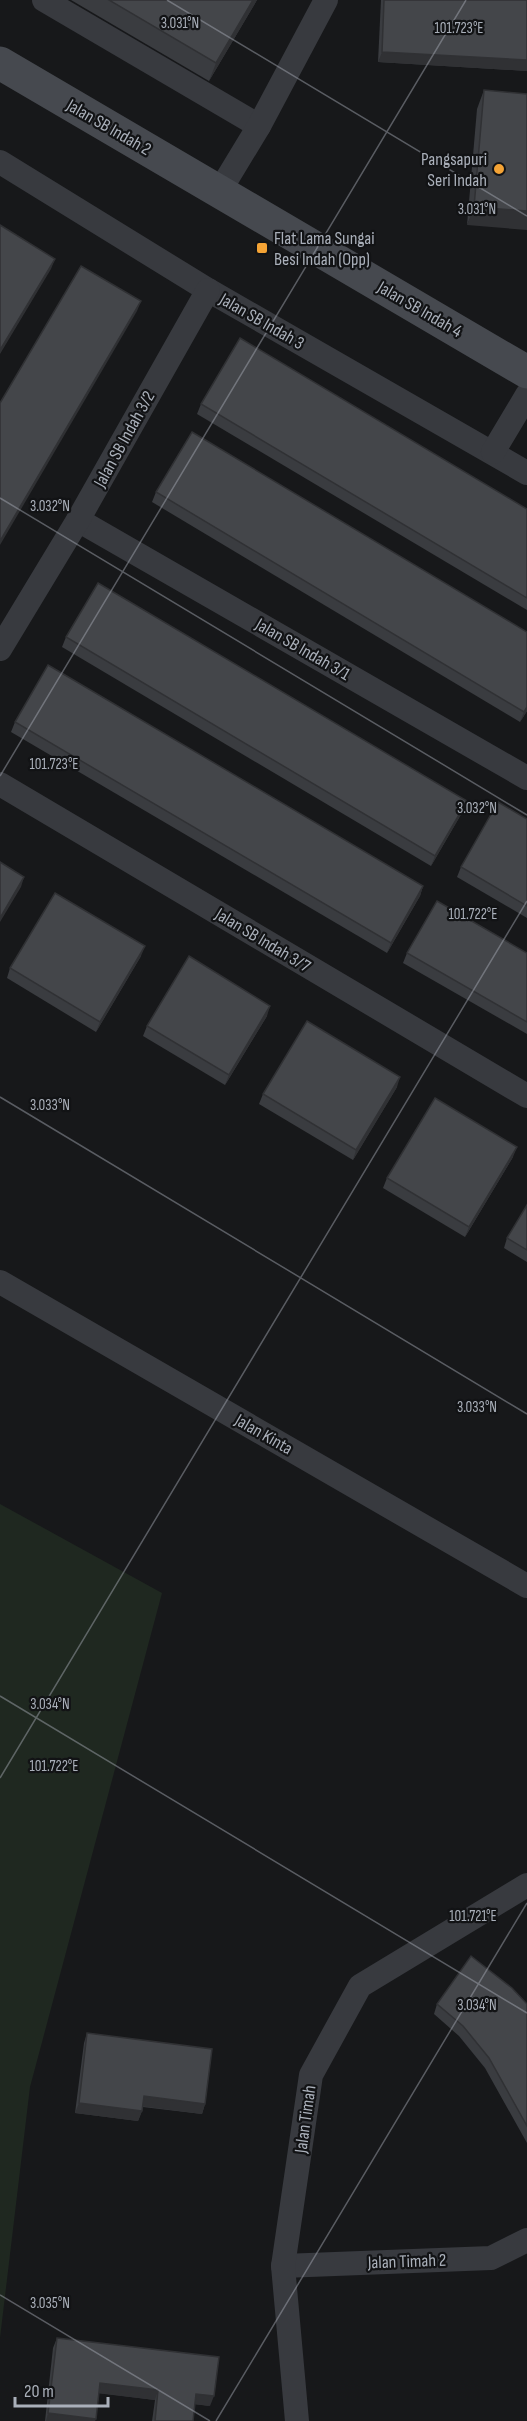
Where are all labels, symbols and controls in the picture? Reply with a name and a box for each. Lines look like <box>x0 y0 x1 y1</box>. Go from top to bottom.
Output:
text: 3.031°N <box>161 14 199 33</box>
text: 101.723°E <box>434 19 484 38</box>
street label: Jalan SB Indah 2 <box>62 94 155 160</box>
place label: Pangsapuri Seri Indah <box>421 149 487 191</box>
marker: Pangsapuri Seri Indah <box>492 162 506 176</box>
text: 3.031°N <box>458 200 496 219</box>
place label: Flat Lama Sungai Besi Indah (Opp) <box>274 228 375 270</box>
marker: Flat Lama Sungai Besi Indah (Opp) <box>255 241 269 255</box>
street label: Jalan SB Indah 4 <box>373 276 466 342</box>
street label: Jalan SB Indah 3 <box>215 288 308 354</box>
street label: Jalan SB Indah 3/2 <box>89 388 159 492</box>
text: 3.032°N <box>30 497 70 516</box>
street label: Jalan SB Indah 3/1 <box>251 613 354 685</box>
text: 101.723°E <box>29 755 79 774</box>
text: 3.032°N <box>457 799 497 818</box>
street label: Jalan SB Indah 3/7 <box>211 903 315 977</box>
text: 101.722°E <box>449 905 498 924</box>
text: 3.033°N <box>30 1096 70 1115</box>
text: 3.033°N <box>457 1398 497 1417</box>
street label: Jalan Kinta <box>230 1409 296 1459</box>
text: 3.034°N <box>30 1695 70 1714</box>
text: 101.722°E <box>30 1757 79 1776</box>
text: 101.721°E <box>449 1907 497 1926</box>
text: 3.034°N <box>457 1996 497 2015</box>
street label: Jalan Timah <box>290 2084 321 2155</box>
street label: Jalan Timah 2 <box>366 2250 447 2273</box>
text: 3.035°N <box>30 2294 70 2313</box>
scale bar <box>15 2370 108 2408</box>
text: 20 m <box>24 2381 54 2402</box>

